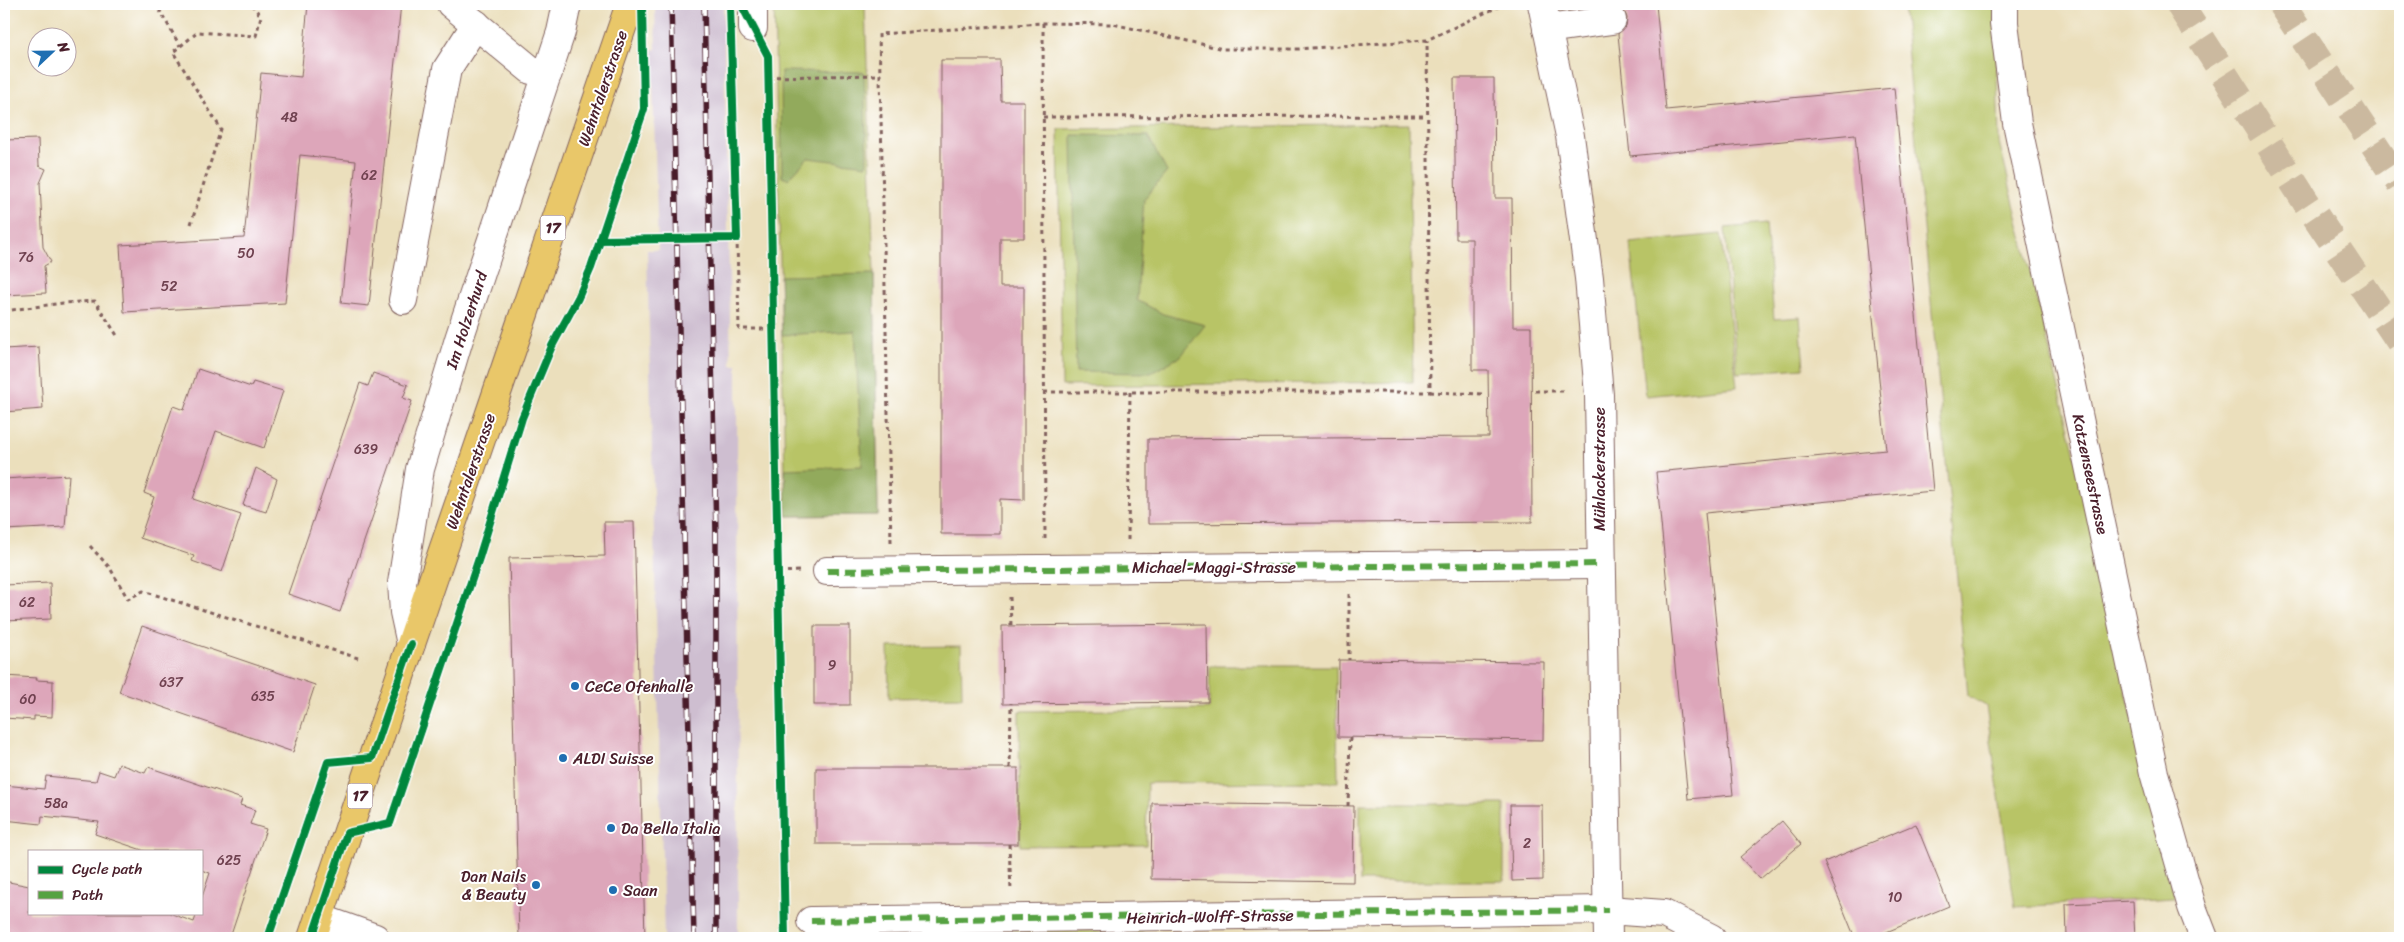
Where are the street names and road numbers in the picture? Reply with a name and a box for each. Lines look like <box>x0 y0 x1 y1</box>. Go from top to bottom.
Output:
street label: Wehntalerstrasse <box>569 26 636 150</box>
road number: 17 <box>540 216 566 240</box>
street label: Im Holzerhurd <box>437 266 496 374</box>
street label: Mühlackerstrasse <box>1585 407 1614 531</box>
street label: Wehntalerstrasse <box>437 409 504 533</box>
street label: Katzenseestrasse <box>2064 411 2117 537</box>
street label: Michael-Maggi-Strasse <box>1132 553 1296 582</box>
road number: 17 <box>348 784 372 808</box>
street label: Heinrich-Wolff-Strasse <box>1126 901 1294 932</box>

